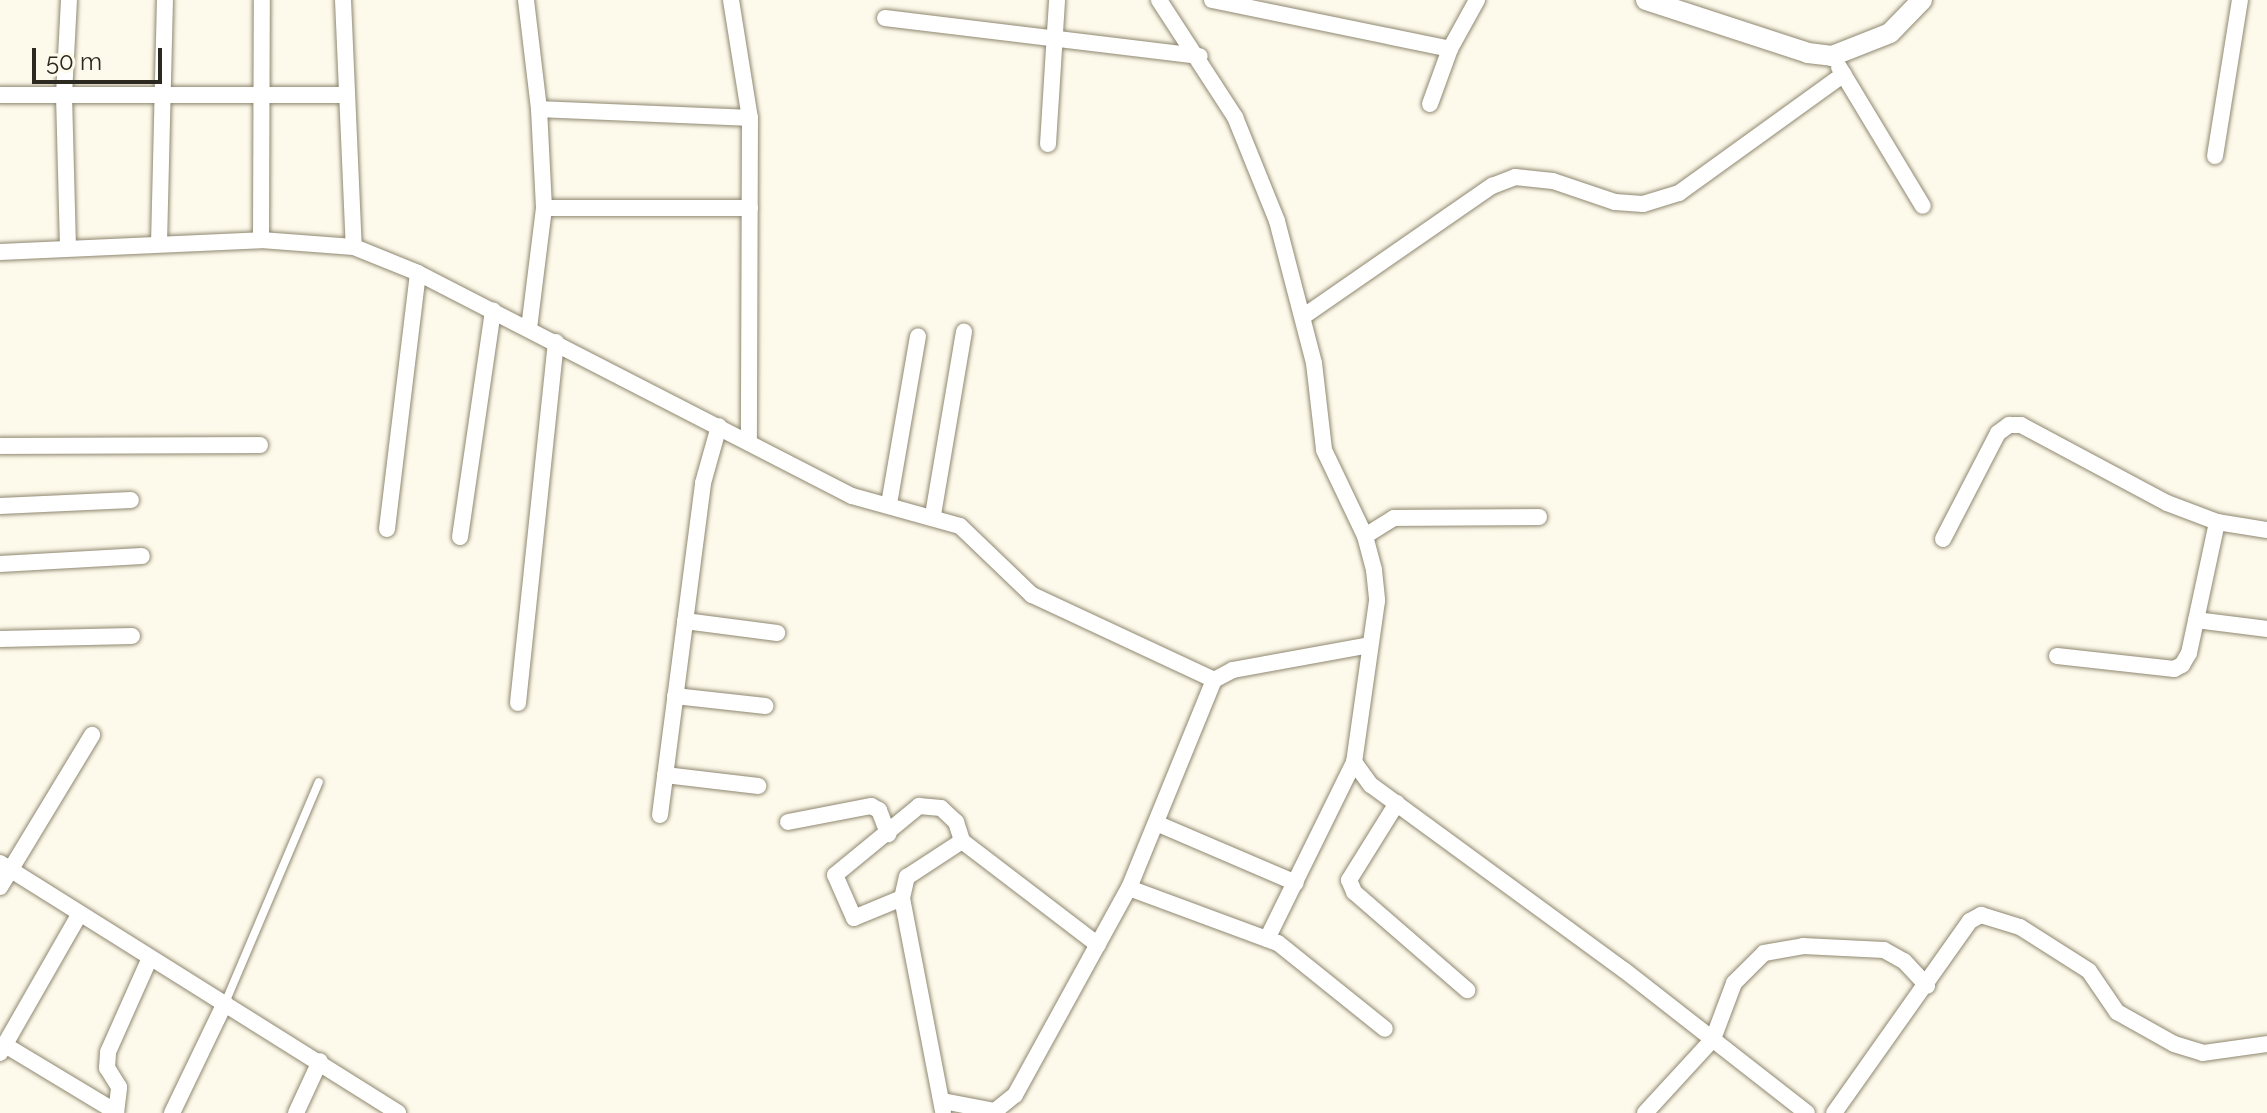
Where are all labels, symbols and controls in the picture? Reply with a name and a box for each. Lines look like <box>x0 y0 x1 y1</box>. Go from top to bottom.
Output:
scale bar <box>36 32 166 82</box>
text: 50 m <box>46 47 102 76</box>

